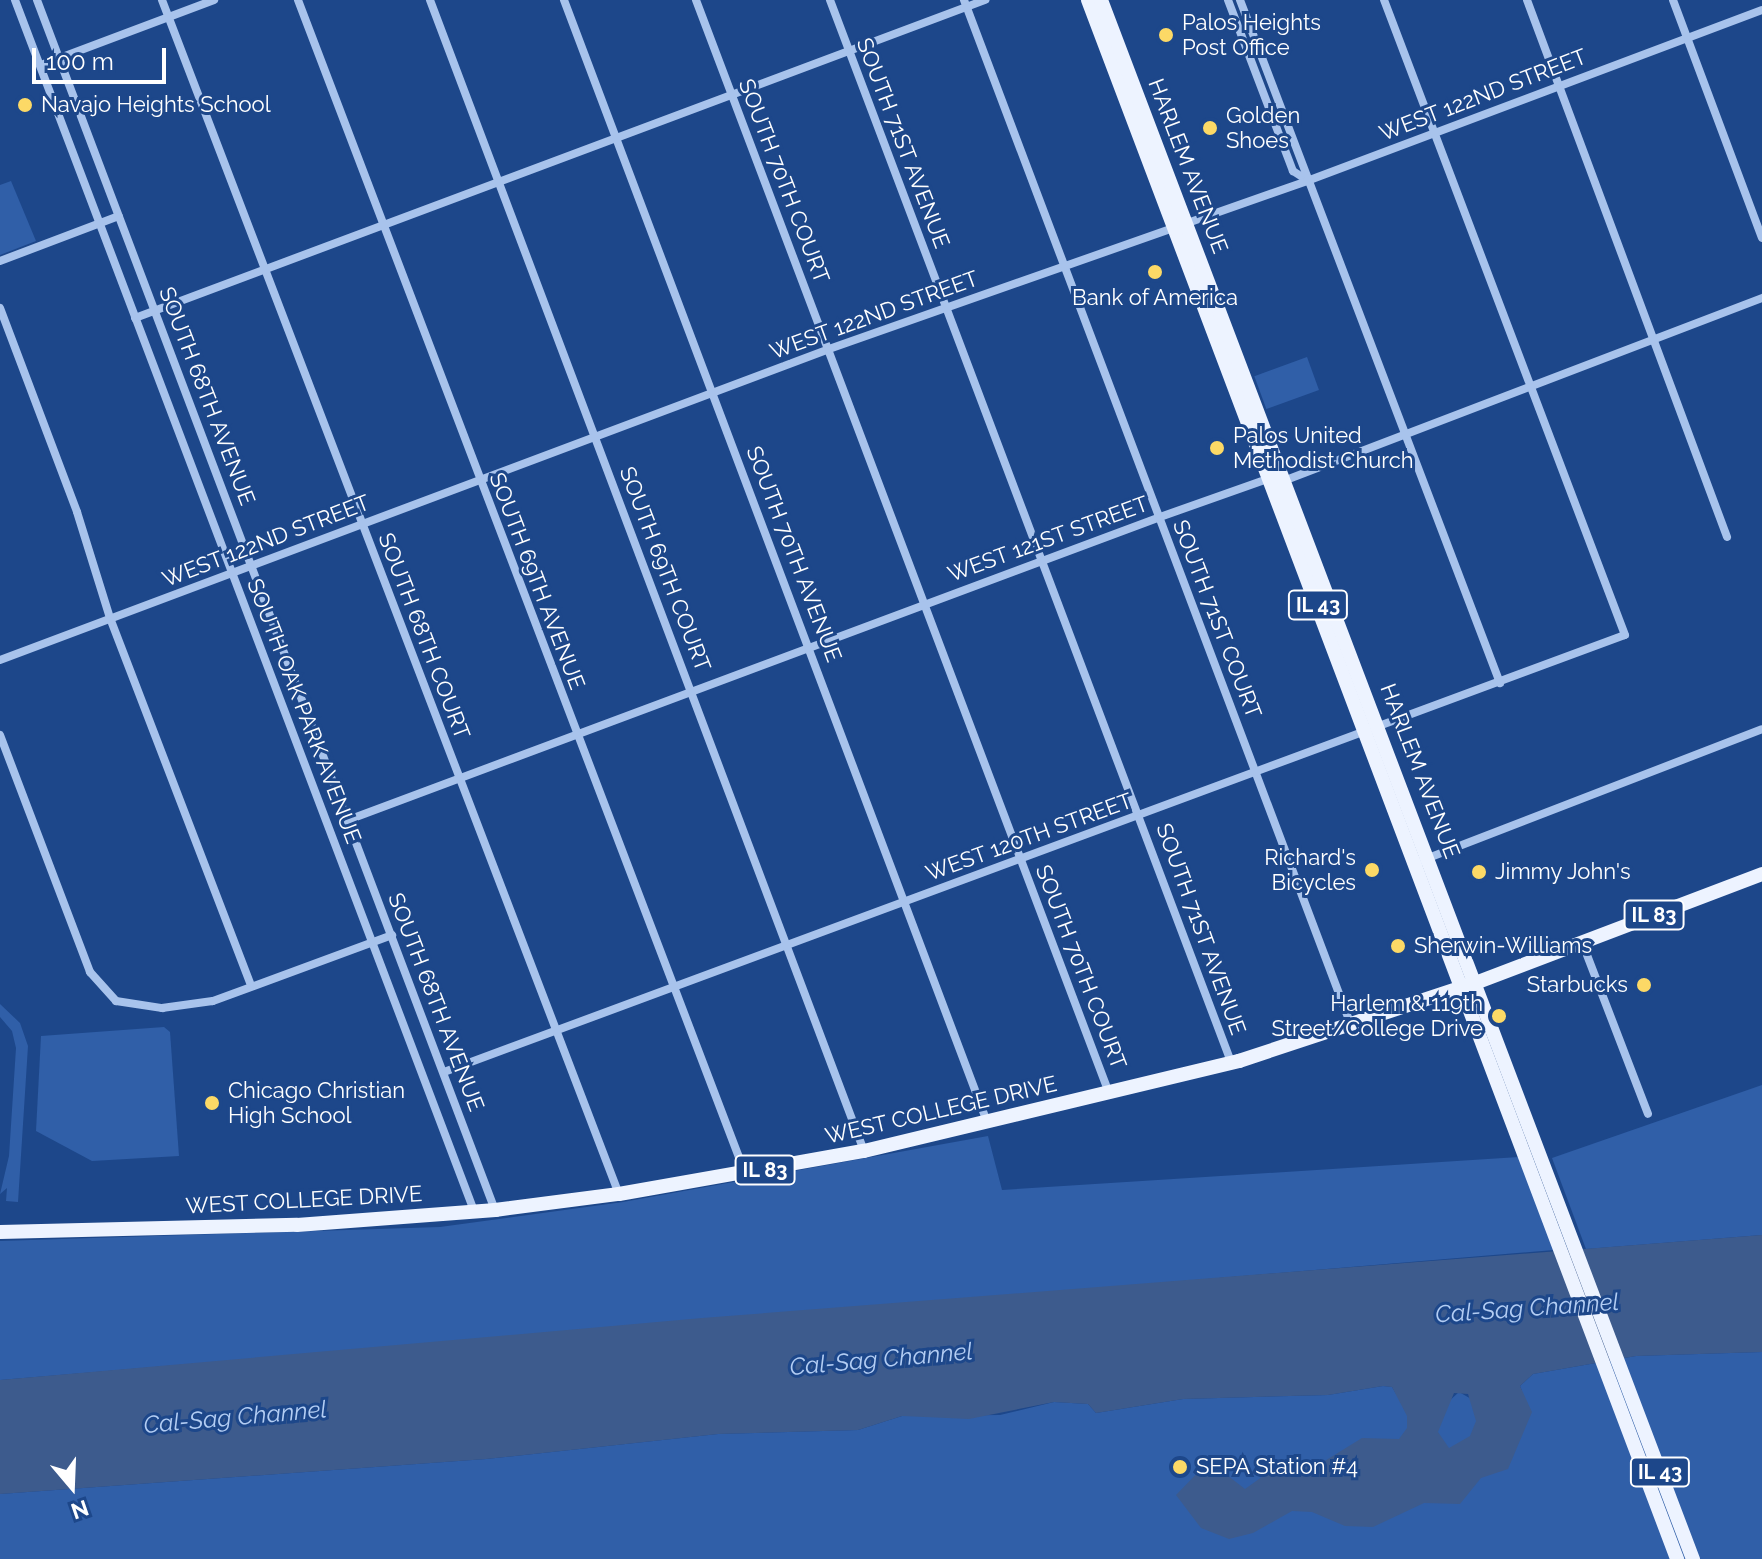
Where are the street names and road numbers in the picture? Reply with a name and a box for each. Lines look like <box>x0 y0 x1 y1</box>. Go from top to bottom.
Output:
street label: SOUTH 71ST AVENUE <box>851 34 955 252</box>
street label: WEST 122ND STREET <box>1375 43 1591 147</box>
street label: SOUTH 70TH COURT <box>733 75 835 287</box>
street label: HARLEM AVENUE <box>1142 75 1234 257</box>
street label: WEST 122ND STREET <box>766 265 982 365</box>
street label: SOUTH 68TH AVENUE <box>153 283 261 509</box>
street label: SOUTH 70TH AVENUE <box>741 442 847 666</box>
street label: SOUTH 69TH COURT <box>614 463 716 675</box>
street label: SOUTH 69TH AVENUE <box>483 469 591 693</box>
street label: WEST 122ND STREET <box>158 489 374 593</box>
street label: WEST 121ST STREET <box>944 490 1152 588</box>
street label: SOUTH 71ST COURT <box>1167 516 1267 722</box>
street label: SOUTH 68TH COURT <box>372 529 476 743</box>
street label: SOUTH OAK PARK AVENUE <box>241 574 367 848</box>
road number: IL 43 <box>1286 589 1350 621</box>
street label: HARLEM AVENUE <box>1374 680 1466 862</box>
street label: WEST 120TH STREET <box>922 787 1136 887</box>
street label: SOUTH 71ST AVENUE <box>1150 819 1252 1039</box>
street label: SOUTH 70TH COURT <box>1030 861 1132 1073</box>
street label: SOUTH 68TH AVENUE <box>382 889 490 1115</box>
road number: IL 83 <box>1622 899 1686 931</box>
street label: WEST COLLEGE DRIVE <box>822 1070 1060 1150</box>
road number: IL 83 <box>733 1154 797 1186</box>
street label: WEST COLLEGE DRIVE <box>185 1181 423 1219</box>
road number: IL 43 <box>1628 1456 1692 1488</box>

